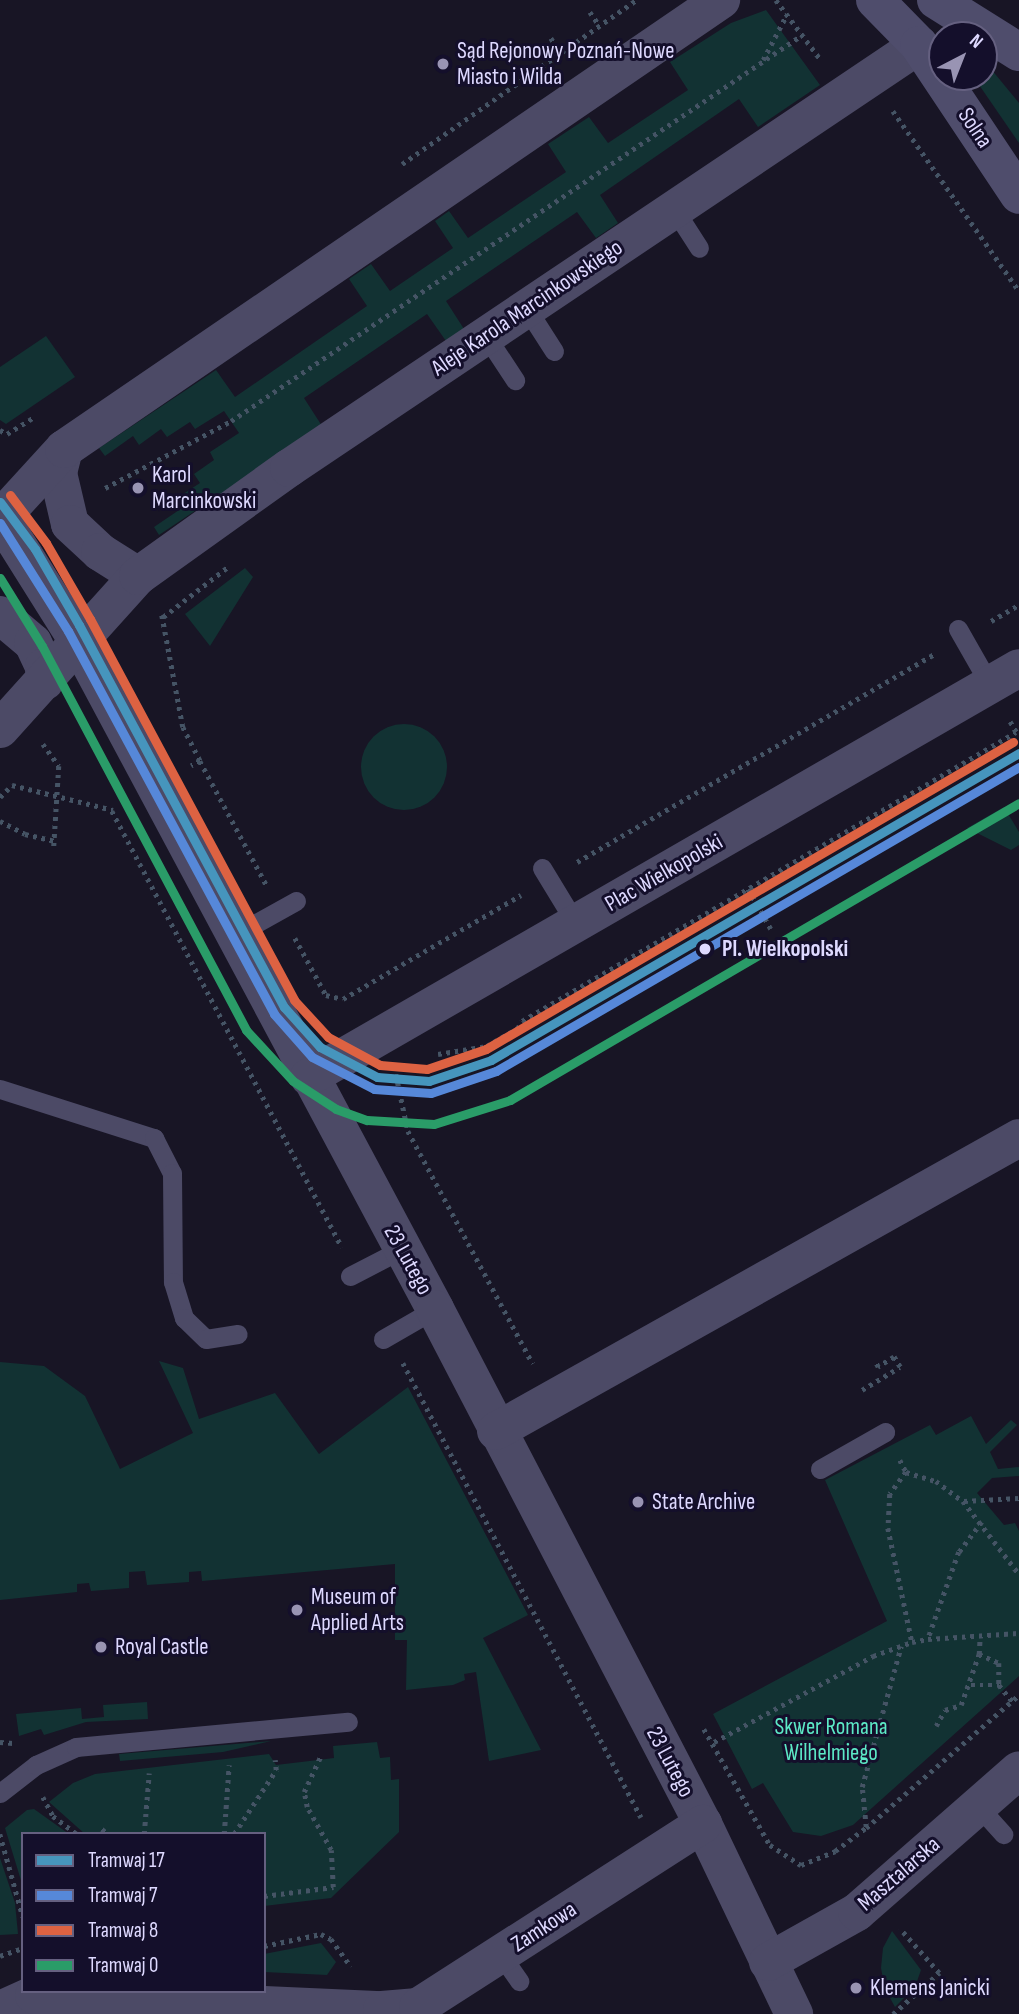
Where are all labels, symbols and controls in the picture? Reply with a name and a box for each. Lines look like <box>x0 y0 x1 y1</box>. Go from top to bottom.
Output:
north arrow <box>928 21 998 91</box>
text: N <box>965 30 988 53</box>
place label: Sąd Rejonowy Poznań-Nowe Miasto i Wilda <box>457 37 675 91</box>
marker: Sąd Rejonowy Poznań-Nowe Miasto i Wilda <box>435 56 451 72</box>
street label: Solna <box>952 103 998 153</box>
street label: Aleje Karola Marcinkowskiego <box>426 234 628 382</box>
place label: Karol Marcinkowski <box>152 461 256 515</box>
marker: Karol Marcinkowski <box>130 480 146 496</box>
street label: Plac Wielkopolski <box>600 828 728 918</box>
place label: Pl. Wielkopolski <box>722 935 848 963</box>
marker: Pl. Wielkopolski <box>694 938 716 960</box>
street label: 23 Lutego <box>378 1220 438 1300</box>
place label: State Archive <box>652 1488 755 1516</box>
marker: State Archive <box>630 1494 646 1510</box>
place label: Museum of Applied Arts <box>311 1583 404 1637</box>
marker: Museum of Applied Arts <box>289 1602 305 1618</box>
place label: Royal Castle <box>115 1633 208 1661</box>
marker: Royal Castle <box>93 1639 109 1655</box>
park label: Skwer Romana Wilhelmiego <box>774 1713 888 1767</box>
street label: 23 Lutego <box>640 1722 700 1802</box>
street label: Masztalarska <box>852 1831 946 1917</box>
legend <box>21 1832 266 1993</box>
text: Tramwaj 17 <box>88 1848 165 1873</box>
text: Tramwaj 7 <box>88 1883 157 1908</box>
street label: Zamkowa <box>506 1896 582 1958</box>
text: Tramwaj 8 <box>88 1918 158 1943</box>
text: Tramwaj 0 <box>88 1953 158 1978</box>
place label: Klemens Janicki <box>870 1974 990 2002</box>
marker: Klemens Janicki <box>848 1980 864 1996</box>

